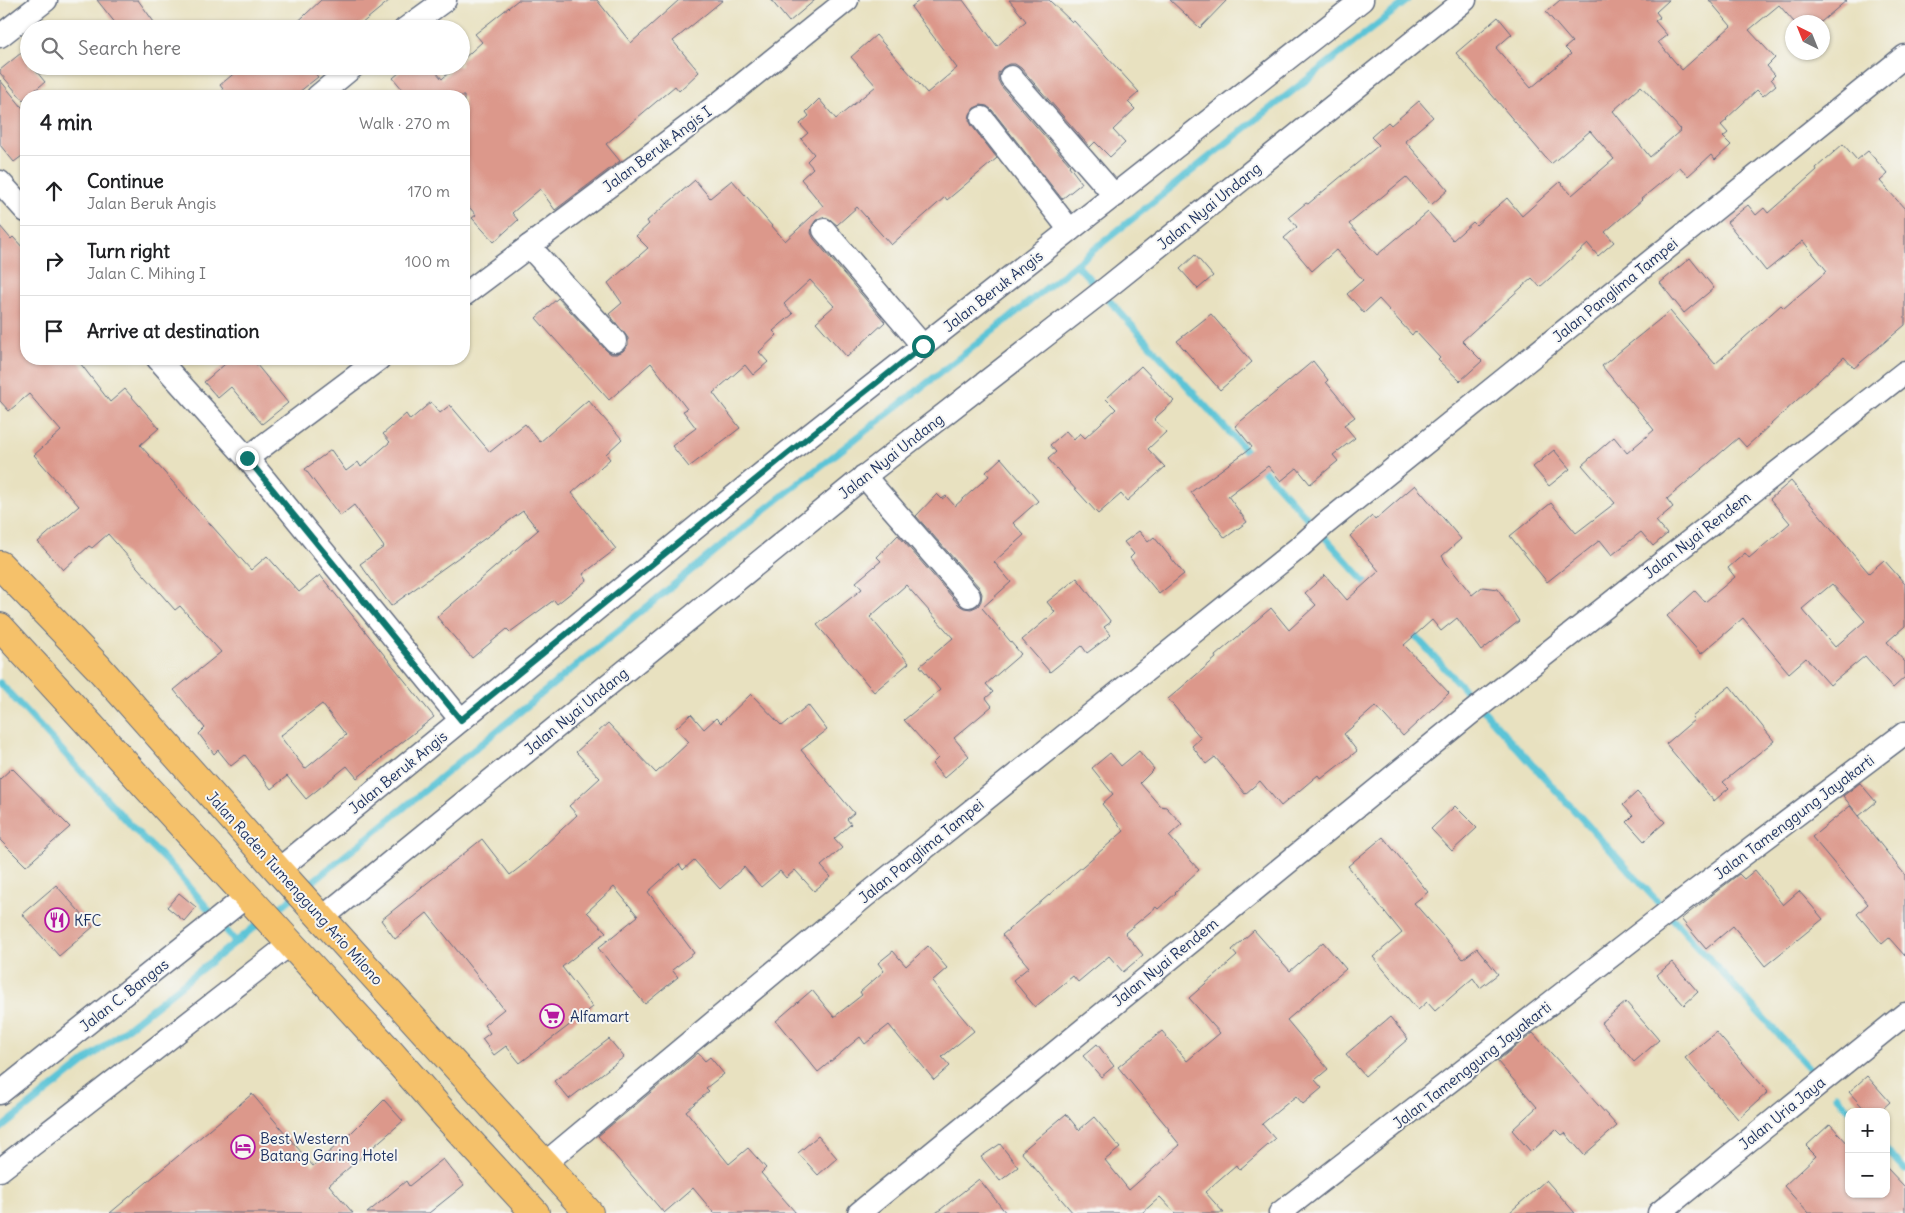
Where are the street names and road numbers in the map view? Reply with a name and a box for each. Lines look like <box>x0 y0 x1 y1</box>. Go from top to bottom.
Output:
street label: Jalan Beruk Angis I <box>599 102 715 196</box>
street label: Jalan Nyai Undang <box>1153 158 1265 254</box>
street label: Jalan Panglima Tampei <box>1549 234 1681 346</box>
street label: Jalan Beruk Angis <box>939 246 1047 336</box>
street label: Jalan Nyai Undang <box>835 409 947 503</box>
street label: Jalan Nyai Rendem <box>1640 487 1754 583</box>
street label: Jalan Nyai Undang <box>520 663 632 759</box>
street label: Jalan Beruk Angis <box>345 726 451 818</box>
street label: Jalan Tamenggung Jayakarti <box>1710 751 1878 883</box>
street label: Jalan Raden Tumenggung Ario Milono <box>203 787 387 989</box>
street label: Jalan Panglima Tampei <box>855 795 987 907</box>
street label: Jalan Nyai Rendem <box>1108 914 1222 1010</box>
street label: Jalan C. Bangas <box>76 954 172 1036</box>
street label: Jalan Tamenggung Jayakarti <box>1389 997 1555 1133</box>
street label: Jalan Uria Jaya <box>1735 1072 1829 1153</box>

